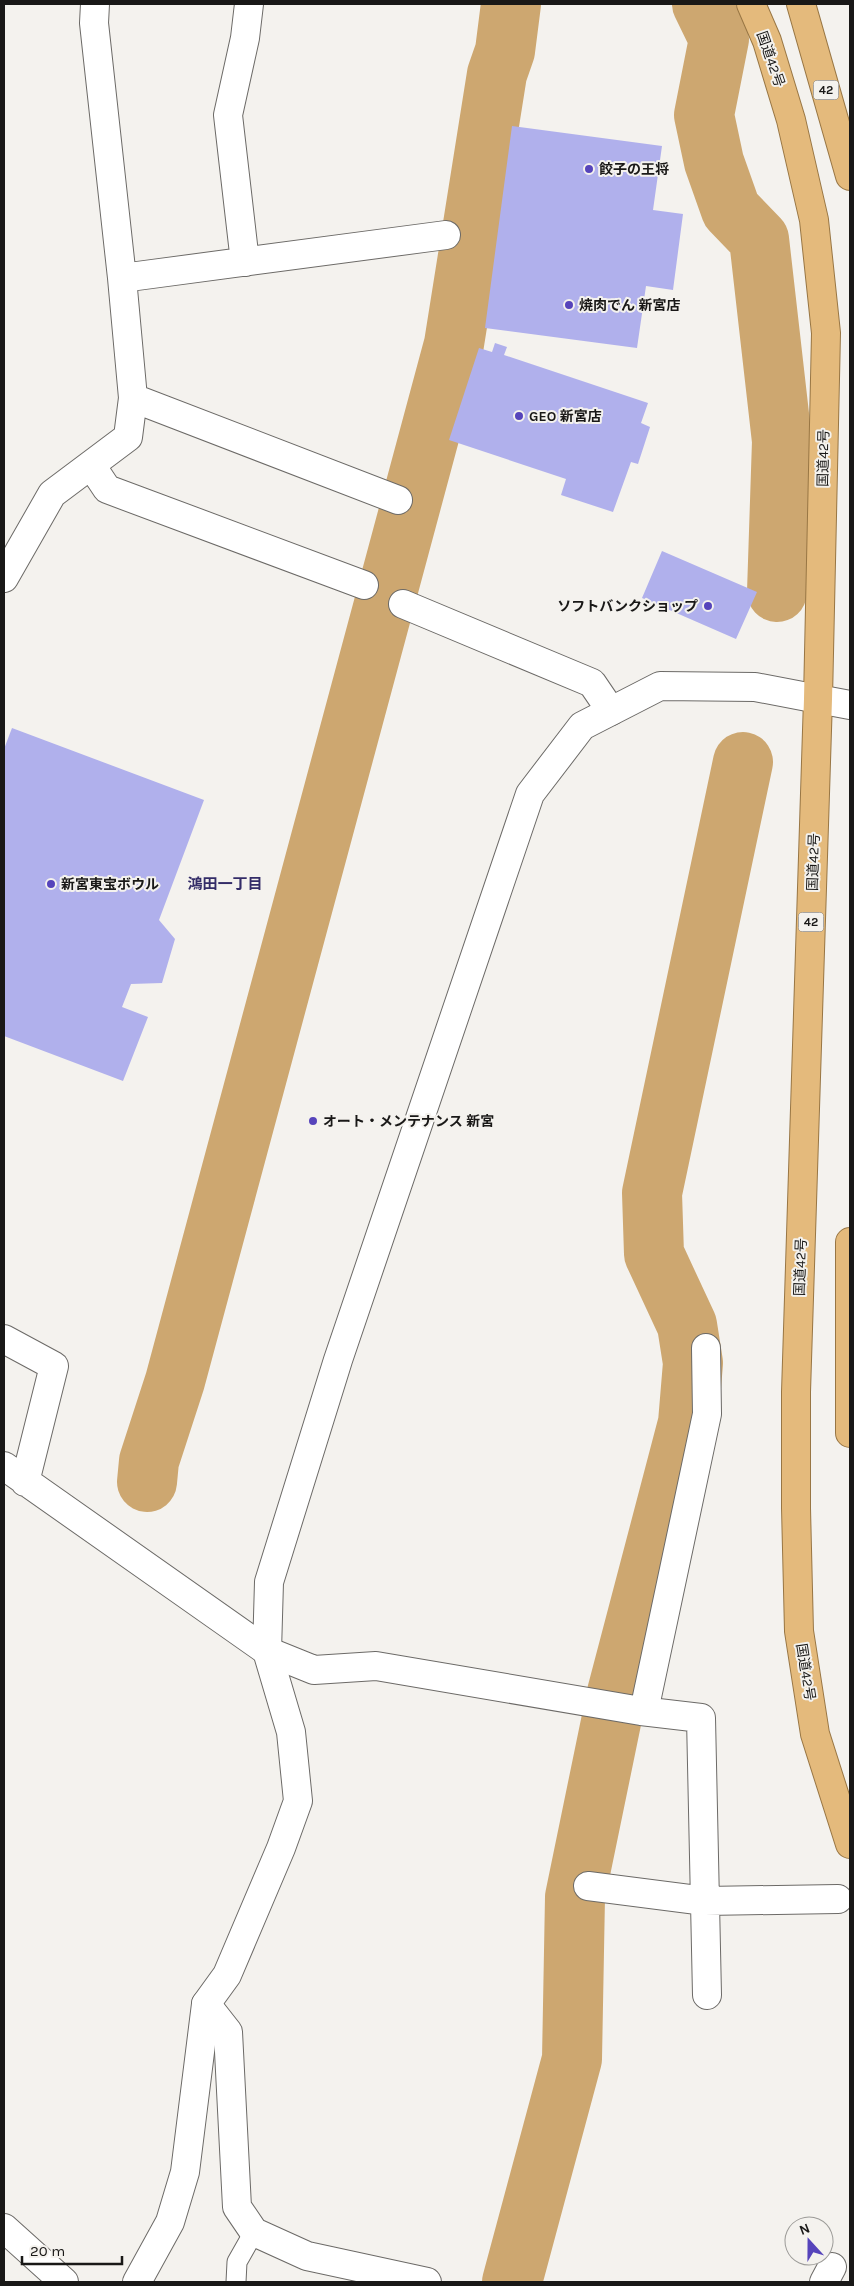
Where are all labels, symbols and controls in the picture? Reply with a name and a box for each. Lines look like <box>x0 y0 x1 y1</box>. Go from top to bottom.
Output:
street label: 国道42号 <box>753 29 788 89</box>
road number: 42 <box>814 80 838 100</box>
place label: 餃子の王将 <box>599 161 669 178</box>
marker: 餃子の王将 <box>583 163 595 175</box>
place label: 焼肉でん 新宮店 <box>579 297 681 314</box>
marker: 焼肉でん 新宮店 <box>563 299 575 311</box>
place label: GEO 新宮店 <box>529 408 602 425</box>
marker: GEO 新宮店 <box>513 410 525 422</box>
street label: 国道42号 <box>814 429 833 487</box>
place label: ソフトバンクショップ <box>557 598 698 615</box>
marker: ソフトバンクショップ <box>702 600 714 612</box>
street label: 国道42号 <box>804 833 823 891</box>
district label: 鴻田一丁目 <box>187 875 263 893</box>
place label: 新宮東宝ボウル <box>61 876 159 893</box>
marker: 新宮東宝ボウル <box>45 878 57 890</box>
road number: 42 <box>798 912 824 932</box>
place label: オート・メンテナンス 新宮 <box>323 1113 494 1130</box>
marker: オート・メンテナンス 新宮 <box>307 1115 319 1127</box>
street label: 国道42号 <box>791 1238 810 1296</box>
street label: 国道42号 <box>793 1642 818 1702</box>
north arrow <box>784 2216 834 2266</box>
text: N <box>797 2220 812 2239</box>
scale bar <box>22 2234 122 2266</box>
text: 20 m <box>30 2242 65 2260</box>

